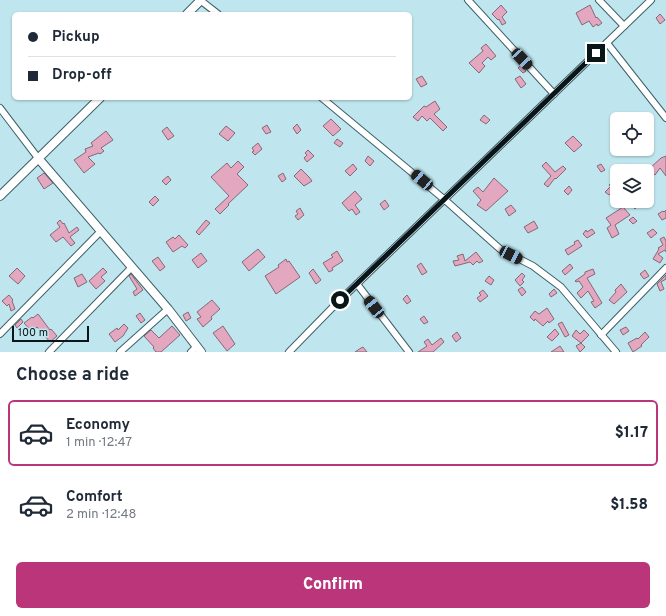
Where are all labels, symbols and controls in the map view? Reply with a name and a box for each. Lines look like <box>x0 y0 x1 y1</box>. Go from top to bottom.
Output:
text: Pickup <box>52 28 100 47</box>
route end <box>587 44 605 62</box>
car <box>509 46 535 72</box>
text: Drop-off <box>52 66 112 85</box>
map controls <box>610 112 654 208</box>
button: locate <box>610 112 654 156</box>
button: layers <box>610 164 654 208</box>
car <box>409 168 435 192</box>
car <box>498 244 524 266</box>
route start <box>331 291 349 309</box>
car <box>362 294 386 320</box>
scale bar <box>12 324 89 343</box>
text: 100 m <box>18 326 48 340</box>
text: Choose a ride <box>16 364 129 387</box>
icon: car <box>18 415 54 451</box>
text: Economy <box>66 416 130 435</box>
text: $1.17 <box>615 424 648 443</box>
text: 1 min · 12:47 <box>66 435 132 451</box>
icon: car <box>18 487 54 523</box>
text: Comfort <box>66 488 123 507</box>
text: $1.58 <box>610 496 648 515</box>
text: 2 min · 12:48 <box>66 507 137 523</box>
button: Confirm <box>16 562 650 608</box>

